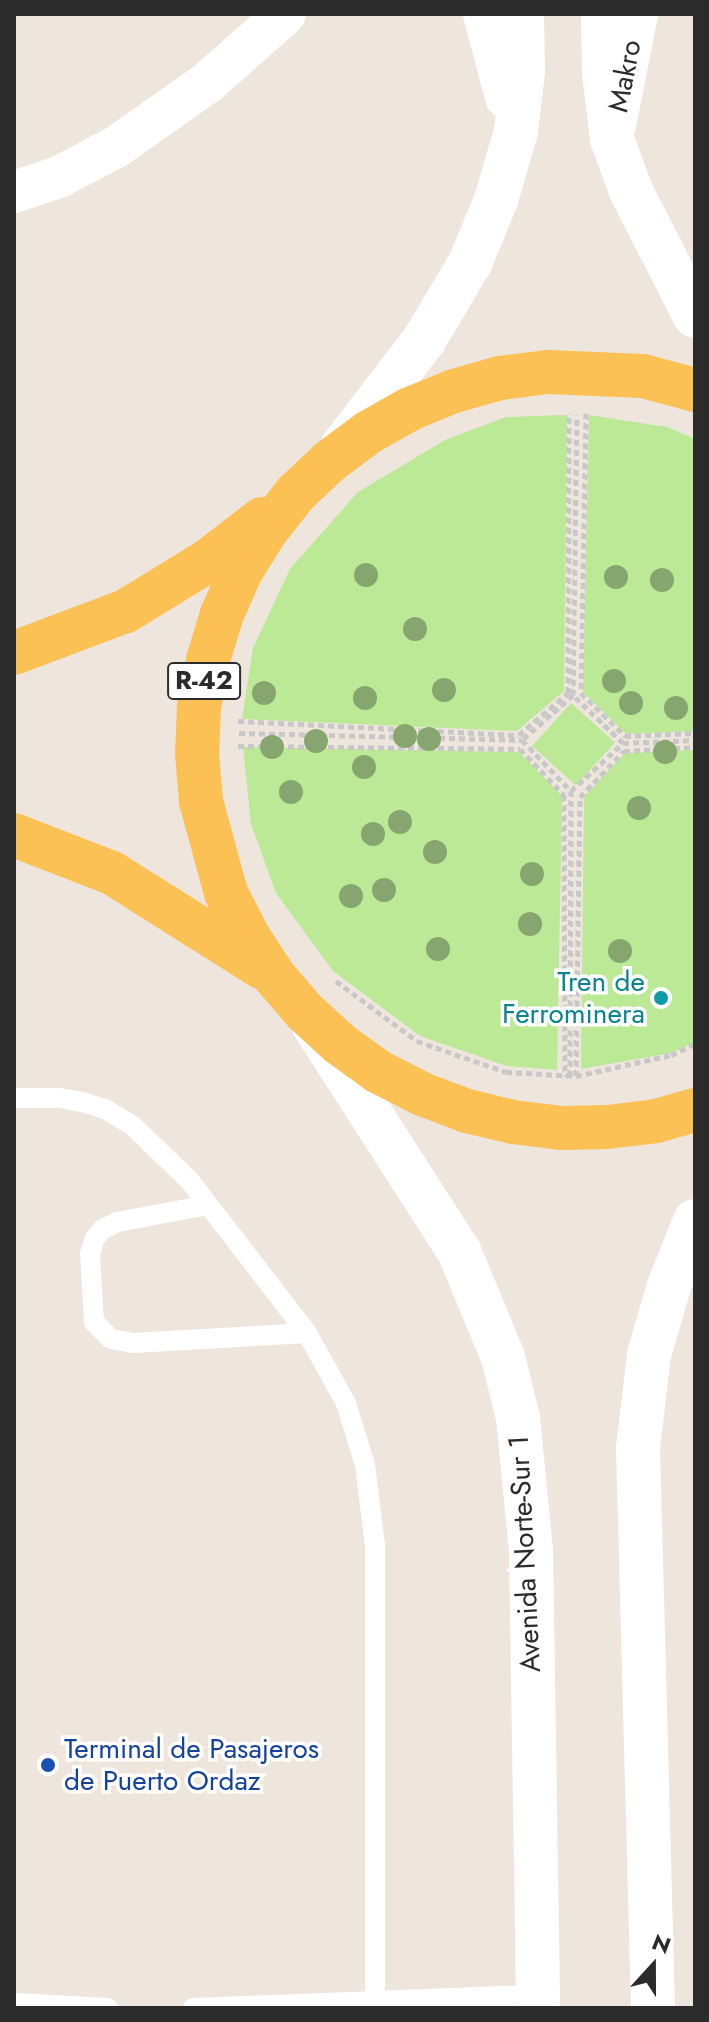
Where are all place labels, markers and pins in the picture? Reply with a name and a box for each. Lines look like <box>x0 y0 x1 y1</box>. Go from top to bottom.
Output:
place label: Tren de Ferrominera <box>502 965 645 1031</box>
marker: Tren de Ferrominera <box>652 989 670 1007</box>
place label: Terminal de Pasajeros de Puerto Ordaz <box>64 1732 319 1798</box>
marker: Terminal de Pasajeros de Puerto Ordaz <box>39 1756 57 1774</box>

